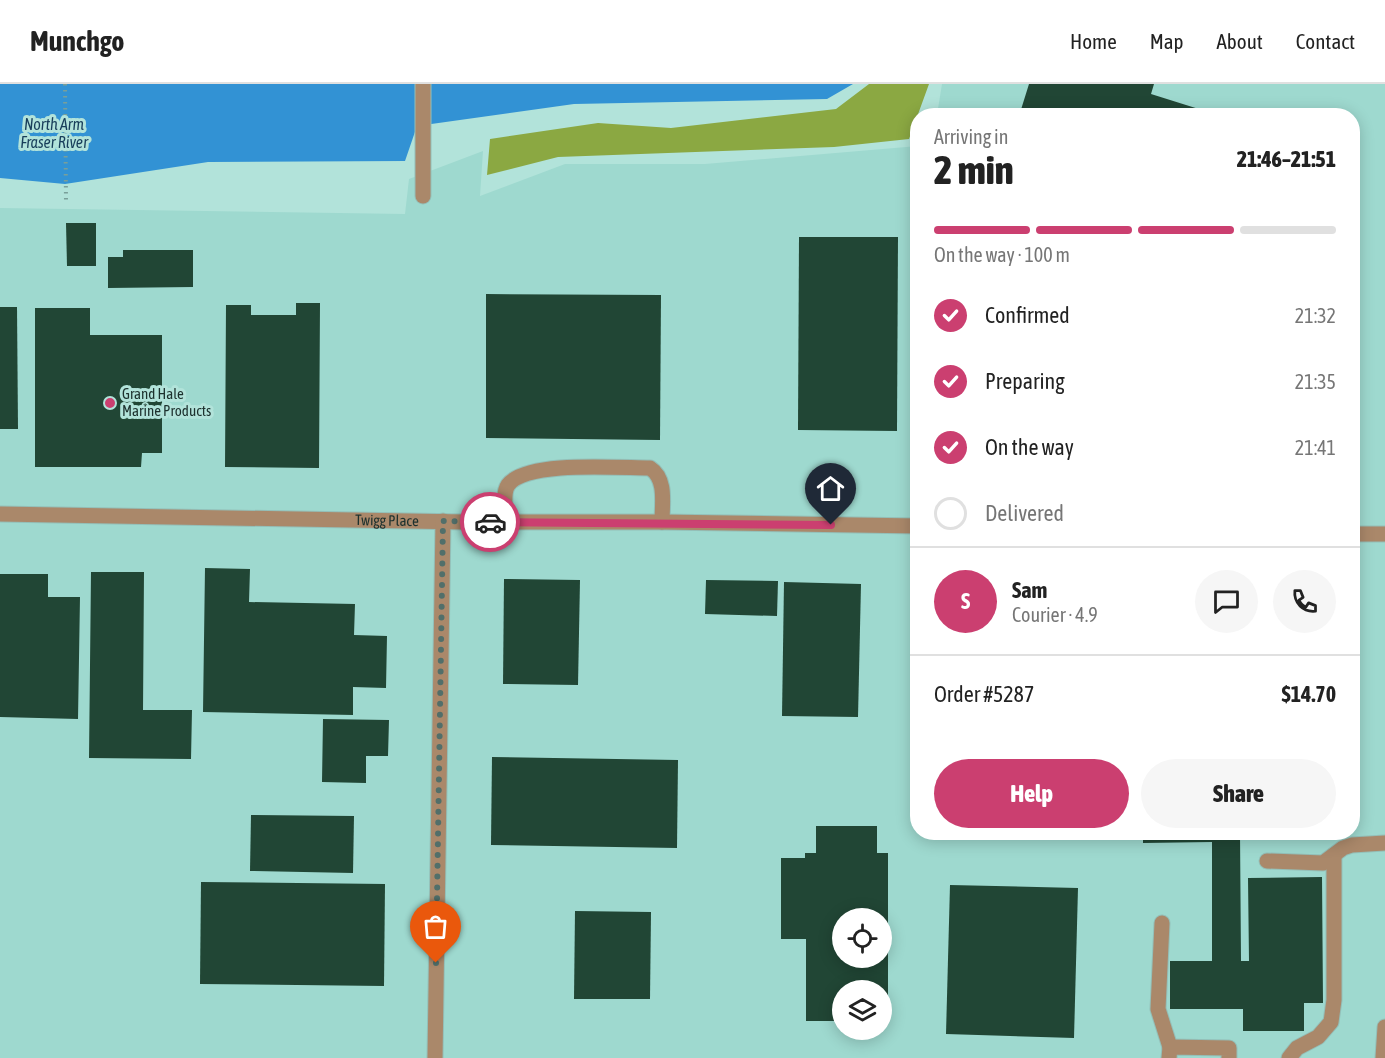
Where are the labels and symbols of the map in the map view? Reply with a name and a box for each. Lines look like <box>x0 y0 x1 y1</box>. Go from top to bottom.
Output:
water label: North Arm Fraser River <box>20 115 89 151</box>
place label: Grand Hale Marine Products <box>122 385 211 419</box>
marker: Grand Hale Marine Products <box>103 396 117 410</box>
pin <box>805 463 856 525</box>
courier <box>460 492 520 552</box>
street label: Twigg Place <box>355 511 419 529</box>
pin <box>410 901 461 963</box>

